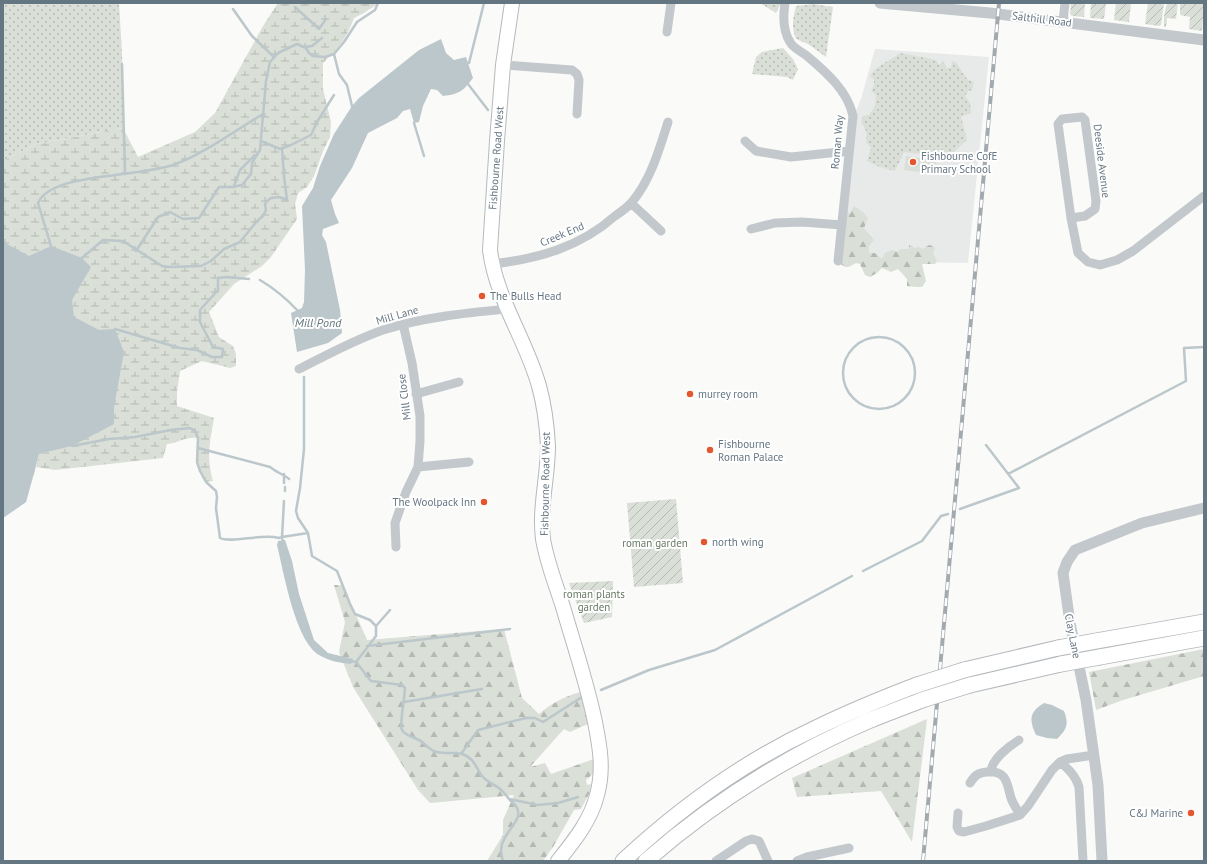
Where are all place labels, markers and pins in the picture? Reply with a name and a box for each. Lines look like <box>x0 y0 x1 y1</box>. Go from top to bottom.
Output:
place label: Fishbourne CofE Primary School <box>921 149 997 176</box>
marker: Fishbourne CofE Primary School <box>908 157 918 167</box>
place label: The Bulls Head <box>490 289 561 303</box>
marker: The Bulls Head <box>477 291 487 301</box>
place label: murrey room <box>698 387 758 401</box>
marker: murrey room <box>685 389 695 399</box>
place label: Fishbourne Roman Palace <box>718 437 784 464</box>
marker: Fishbourne Roman Palace <box>705 445 715 455</box>
place label: The Woolpack Inn <box>392 495 476 509</box>
marker: The Woolpack Inn <box>479 497 489 507</box>
place label: north wing <box>712 535 764 549</box>
marker: north wing <box>699 537 709 547</box>
place label: C&J Marine <box>1129 806 1183 820</box>
marker: C&J Marine <box>1186 808 1196 818</box>

